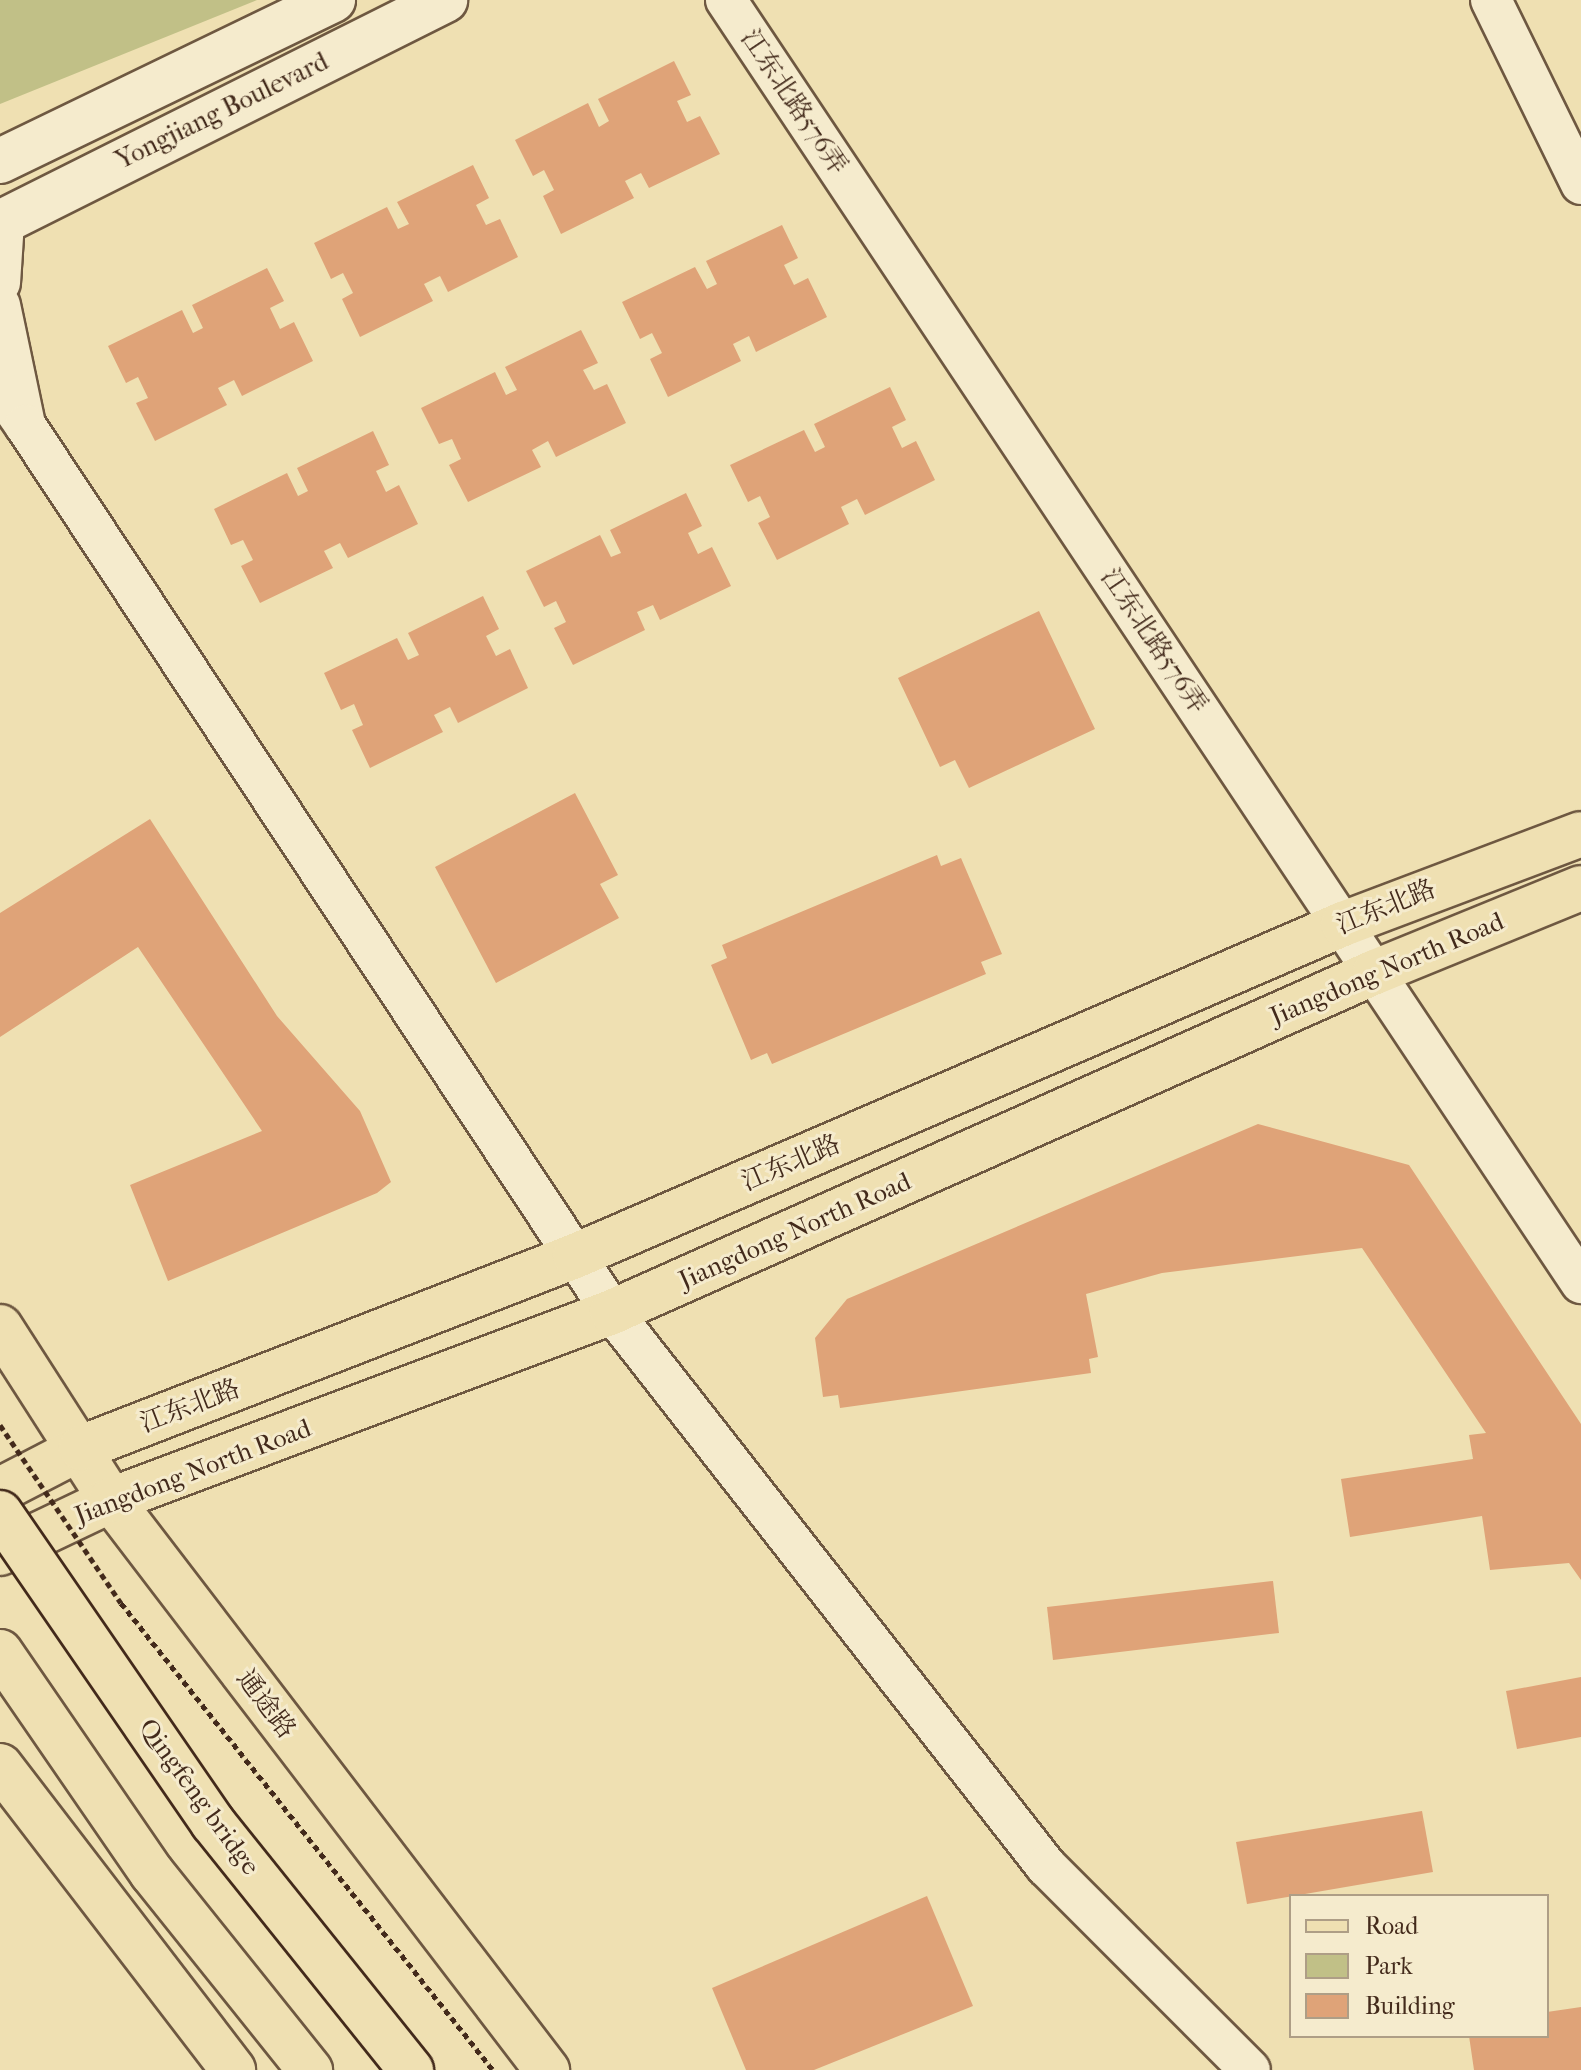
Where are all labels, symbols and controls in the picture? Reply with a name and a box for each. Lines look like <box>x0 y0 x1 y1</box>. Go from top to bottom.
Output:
street label: 江东北路576弄 <box>734 24 854 180</box>
street label: Yongjiang Boulevard <box>111 46 333 176</box>
street label: 江东北路576弄 <box>1094 563 1214 719</box>
street label: 江东北路 <box>1332 873 1440 941</box>
street label: Jiangdong North Road <box>1266 906 1508 1032</box>
street label: 江东北路 <box>737 1128 845 1198</box>
street label: Jiangdong North Road <box>674 1166 916 1296</box>
street label: 江东北路 <box>136 1373 244 1439</box>
street label: Jiangdong North Road <box>70 1413 316 1531</box>
street label: 通途路 <box>230 1663 302 1745</box>
street label: Qingfeng bridge <box>132 1713 266 1881</box>
legend <box>1289 1894 1549 2038</box>
text: Road <box>1365 1912 1418 1940</box>
text: Park <box>1365 1952 1413 1980</box>
text: Building <box>1365 1992 1455 2020</box>

